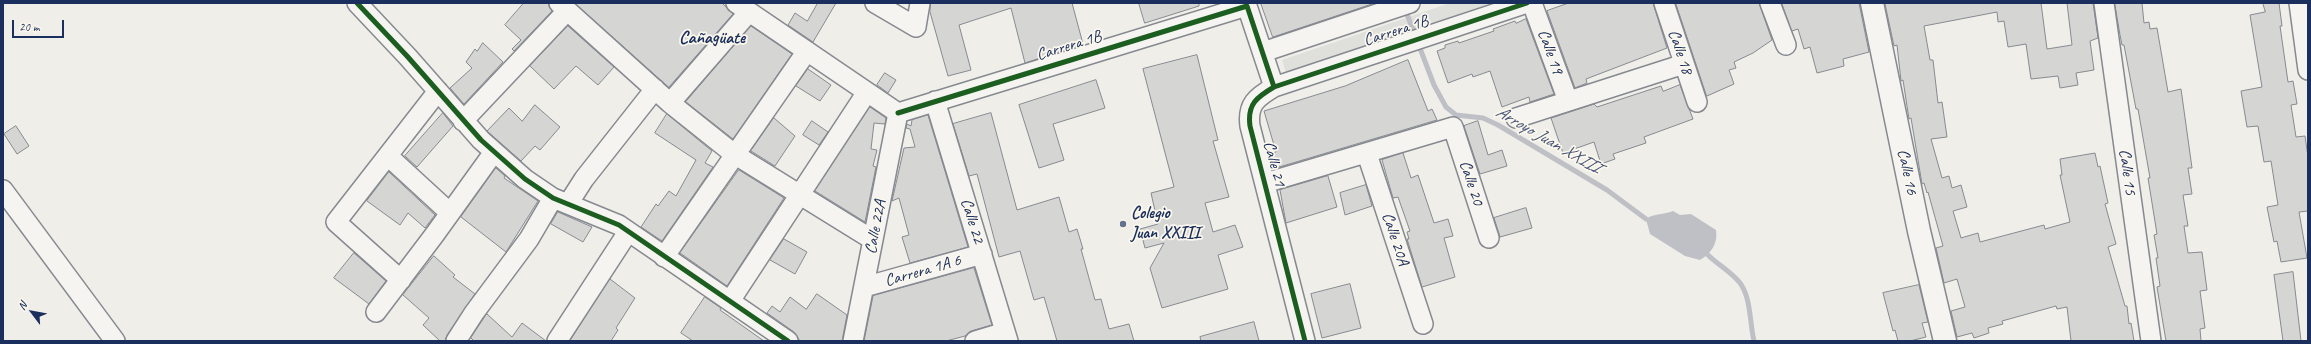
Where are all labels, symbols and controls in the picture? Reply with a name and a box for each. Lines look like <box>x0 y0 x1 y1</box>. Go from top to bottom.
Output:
street label: Carrera 1B <box>1361 11 1431 51</box>
scale bar <box>14 12 66 38</box>
text: 20 m <box>19 19 39 35</box>
street label: Carrera 1B <box>1034 26 1104 66</box>
district label: Cañagüate <box>679 27 745 49</box>
street label: Calle 19 <box>1533 27 1567 77</box>
street label: Calle 18 <box>1663 27 1697 77</box>
water label: Arroyo Juan XXIII <box>1492 101 1604 179</box>
street label: Calle 21 <box>1258 139 1290 189</box>
street label: Calle 16 <box>1892 147 1922 197</box>
street label: Calle 15 <box>2114 148 2140 196</box>
street label: Calle 20 <box>1454 158 1488 208</box>
street label: Calle 22 <box>956 196 988 246</box>
street label: Calle 22A <box>861 198 891 256</box>
place label: Colegio Juan XXIII <box>1131 204 1200 244</box>
street label: Calle 20A <box>1377 210 1413 268</box>
marker: Colegio Juan XXIII <box>1118 219 1128 229</box>
street label: Carrera 1A 6 <box>883 250 963 292</box>
north arrow <box>12 292 52 332</box>
text: N <box>14 299 30 312</box>

